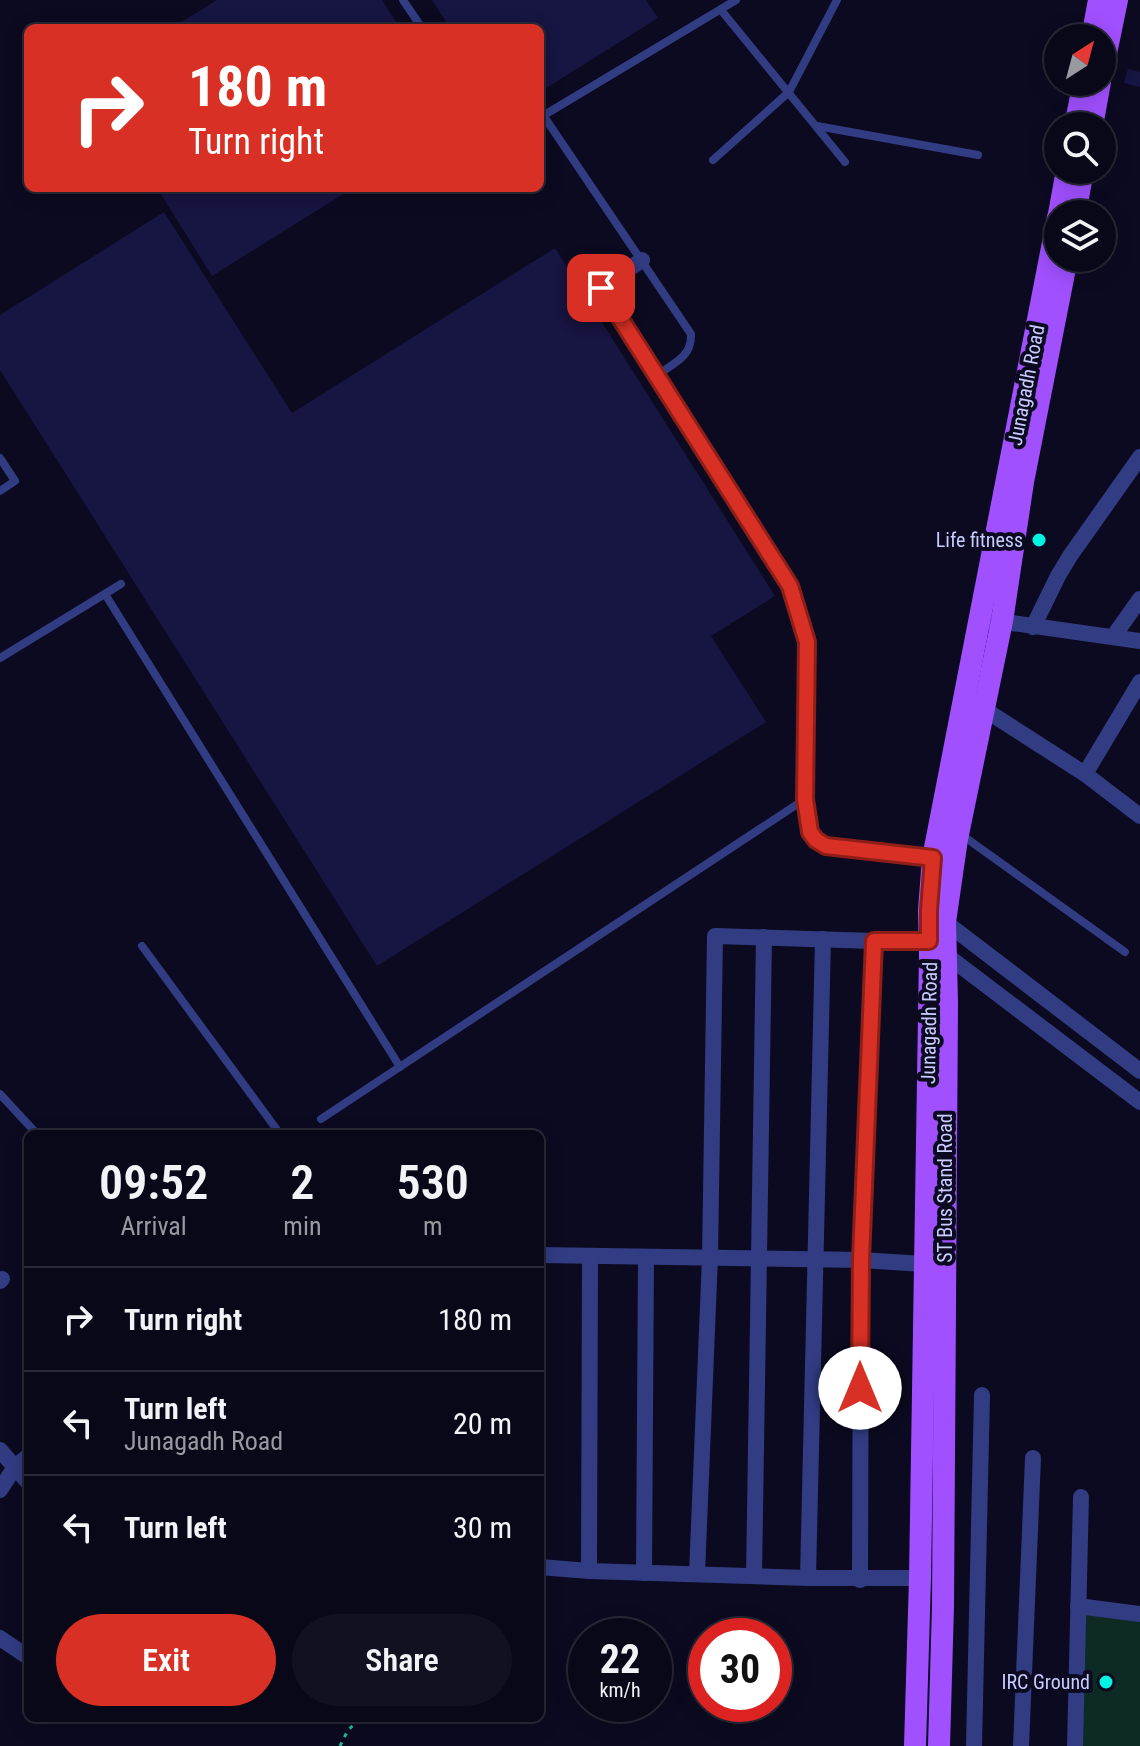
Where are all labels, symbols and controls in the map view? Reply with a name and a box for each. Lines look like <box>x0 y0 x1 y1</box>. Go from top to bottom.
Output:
north arrow <box>1044 24 1116 96</box>
map controls <box>1044 24 1116 272</box>
text: 180 m <box>188 54 327 120</box>
icon: right <box>56 56 160 160</box>
button: search <box>1044 112 1116 184</box>
text: Turn right <box>188 121 324 163</box>
button: layers <box>1044 200 1116 272</box>
pin <box>567 254 635 322</box>
icon: arrive <box>579 266 623 310</box>
street label: Junagadh Road <box>1003 323 1049 447</box>
place label: Life fitness <box>936 528 1023 552</box>
marker: Life fitness <box>1030 531 1048 549</box>
street label: Junagadh Road <box>916 962 942 1084</box>
street label: ST Bus Stand Road <box>933 1113 957 1263</box>
text: 09:52 <box>99 1154 208 1211</box>
text: 2 <box>290 1154 314 1211</box>
text: 530 <box>397 1154 469 1211</box>
text: Arrival <box>121 1211 187 1241</box>
text: min <box>283 1211 321 1241</box>
text: m <box>423 1211 443 1241</box>
icon: right <box>56 1297 100 1341</box>
text: Turn right <box>124 1302 242 1337</box>
text: 180 m <box>438 1302 512 1337</box>
position arrow <box>818 1346 902 1430</box>
text: Turn left <box>124 1391 227 1426</box>
icon: left <box>56 1401 100 1445</box>
text: 20 m <box>453 1406 512 1441</box>
text: Junagadh Road <box>124 1426 283 1456</box>
icon: left <box>56 1505 100 1549</box>
text: Turn left <box>124 1510 227 1545</box>
text: 30 m <box>453 1510 512 1545</box>
button: Exit <box>56 1614 276 1706</box>
button: Share <box>292 1614 512 1706</box>
speed limit sign: 30 <box>688 1618 792 1722</box>
text: 22 <box>600 1636 640 1683</box>
place label: IRC Ground <box>1001 1670 1090 1694</box>
marker: IRC Ground <box>1097 1673 1115 1691</box>
text: km/h <box>599 1678 641 1702</box>

